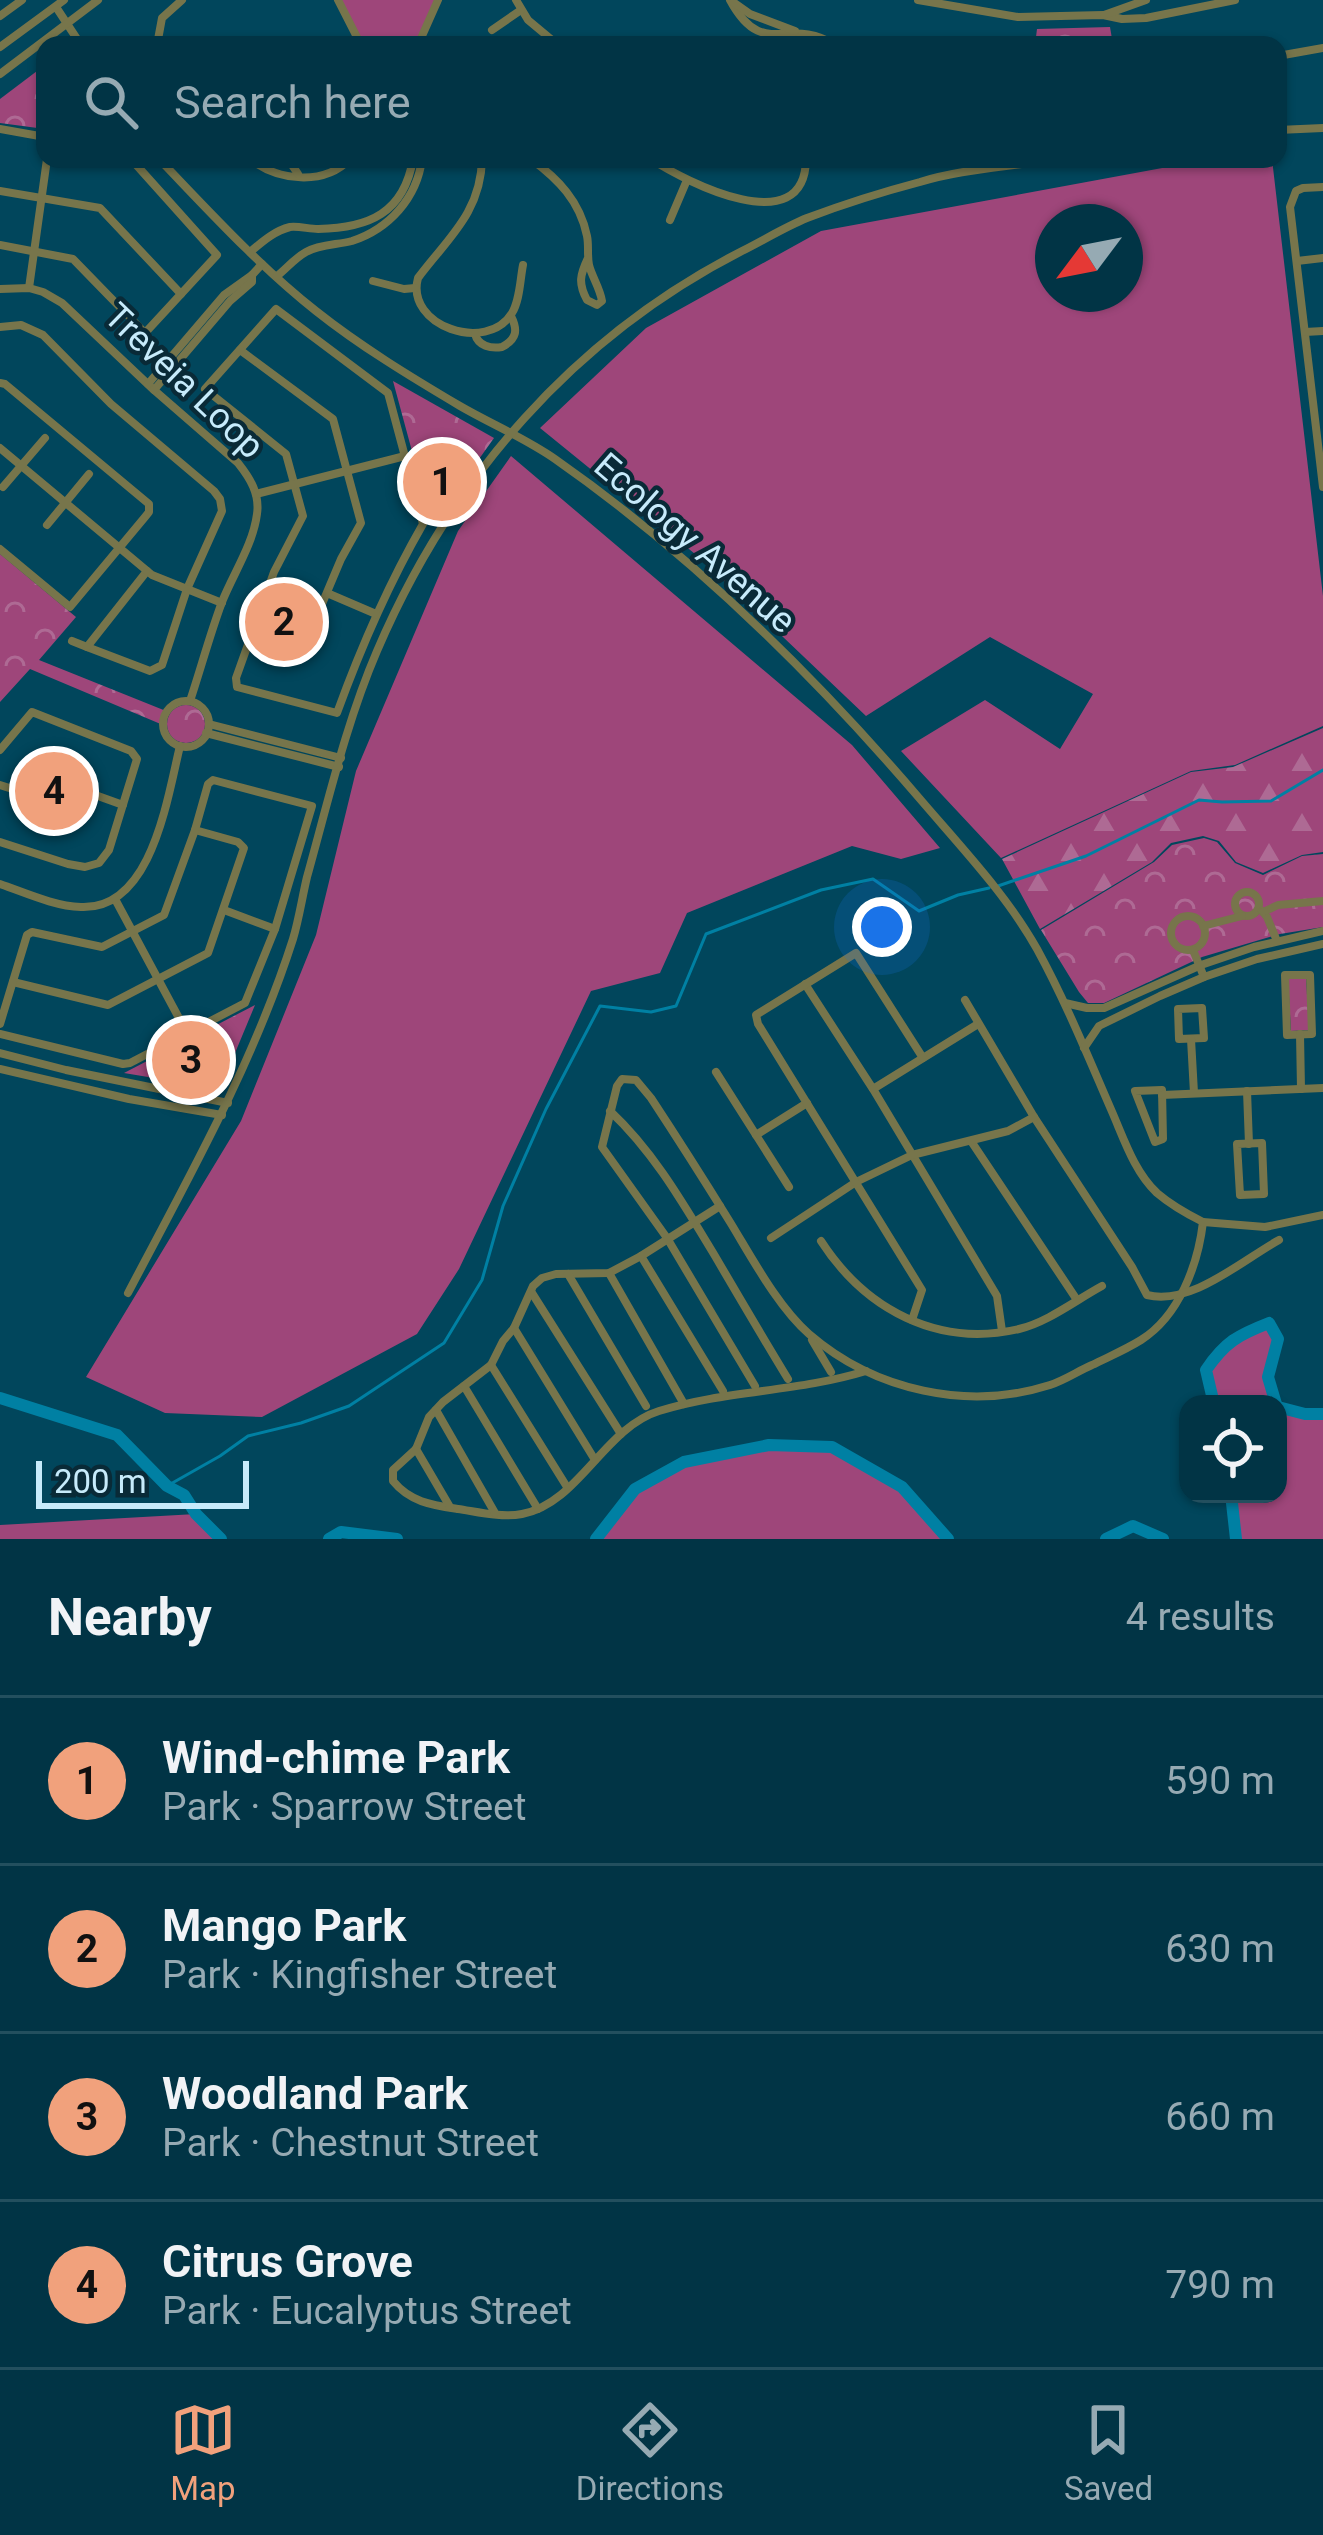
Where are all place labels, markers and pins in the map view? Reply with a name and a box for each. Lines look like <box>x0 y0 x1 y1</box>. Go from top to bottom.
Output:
pin: 1 <box>403 437 481 527</box>
pin: 2 <box>245 577 323 667</box>
pin: 4 <box>15 746 93 836</box>
pin: 3 <box>152 1015 230 1105</box>

